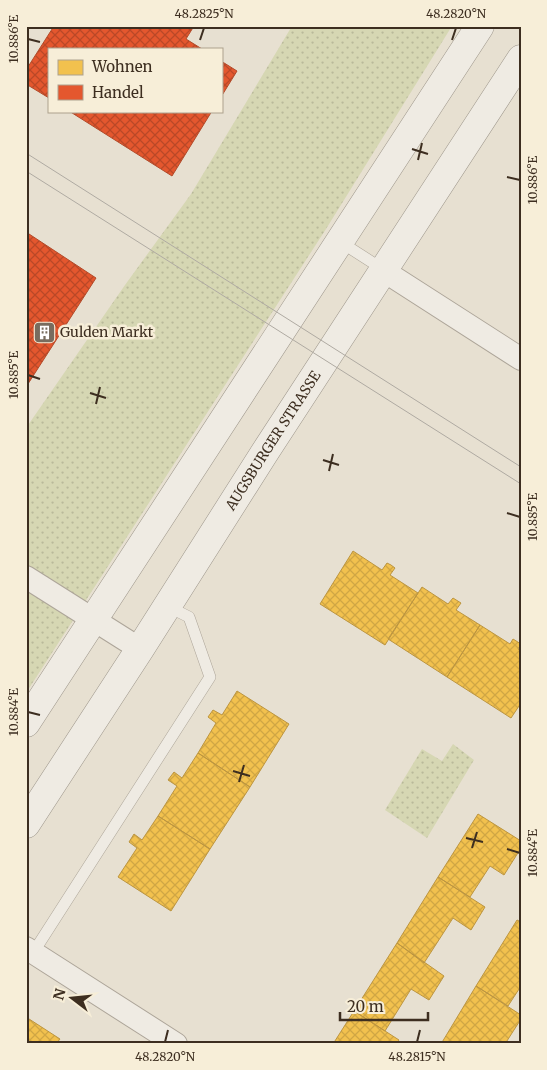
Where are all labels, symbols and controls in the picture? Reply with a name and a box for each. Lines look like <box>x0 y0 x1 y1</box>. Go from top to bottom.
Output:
text: 48.2825°N <box>174 6 234 21</box>
text: 48.2820°N <box>426 6 487 21</box>
text: 10.886°E <box>6 14 21 63</box>
legend <box>48 48 222 112</box>
text: Wohnen <box>91 57 152 76</box>
text: Handel <box>92 83 144 102</box>
text: 10.886°E <box>525 155 540 204</box>
building icon: Gulden Markt <box>32 320 56 344</box>
place label: Gulden Markt <box>60 323 154 341</box>
text: 10.885°E <box>6 351 21 399</box>
street label: AUGSBURGER STRASSE <box>221 367 324 514</box>
text: 10.885°E <box>525 493 540 541</box>
text: 10.884°E <box>6 688 21 736</box>
text: 10.884°E <box>525 829 540 877</box>
north arrow <box>48 972 98 1022</box>
text: N <box>49 987 70 1002</box>
scale bar <box>340 990 427 1022</box>
text: 20 m <box>347 997 384 1016</box>
text: 48.2820°N <box>135 1049 196 1064</box>
text: 48.2815°N <box>388 1049 446 1064</box>

